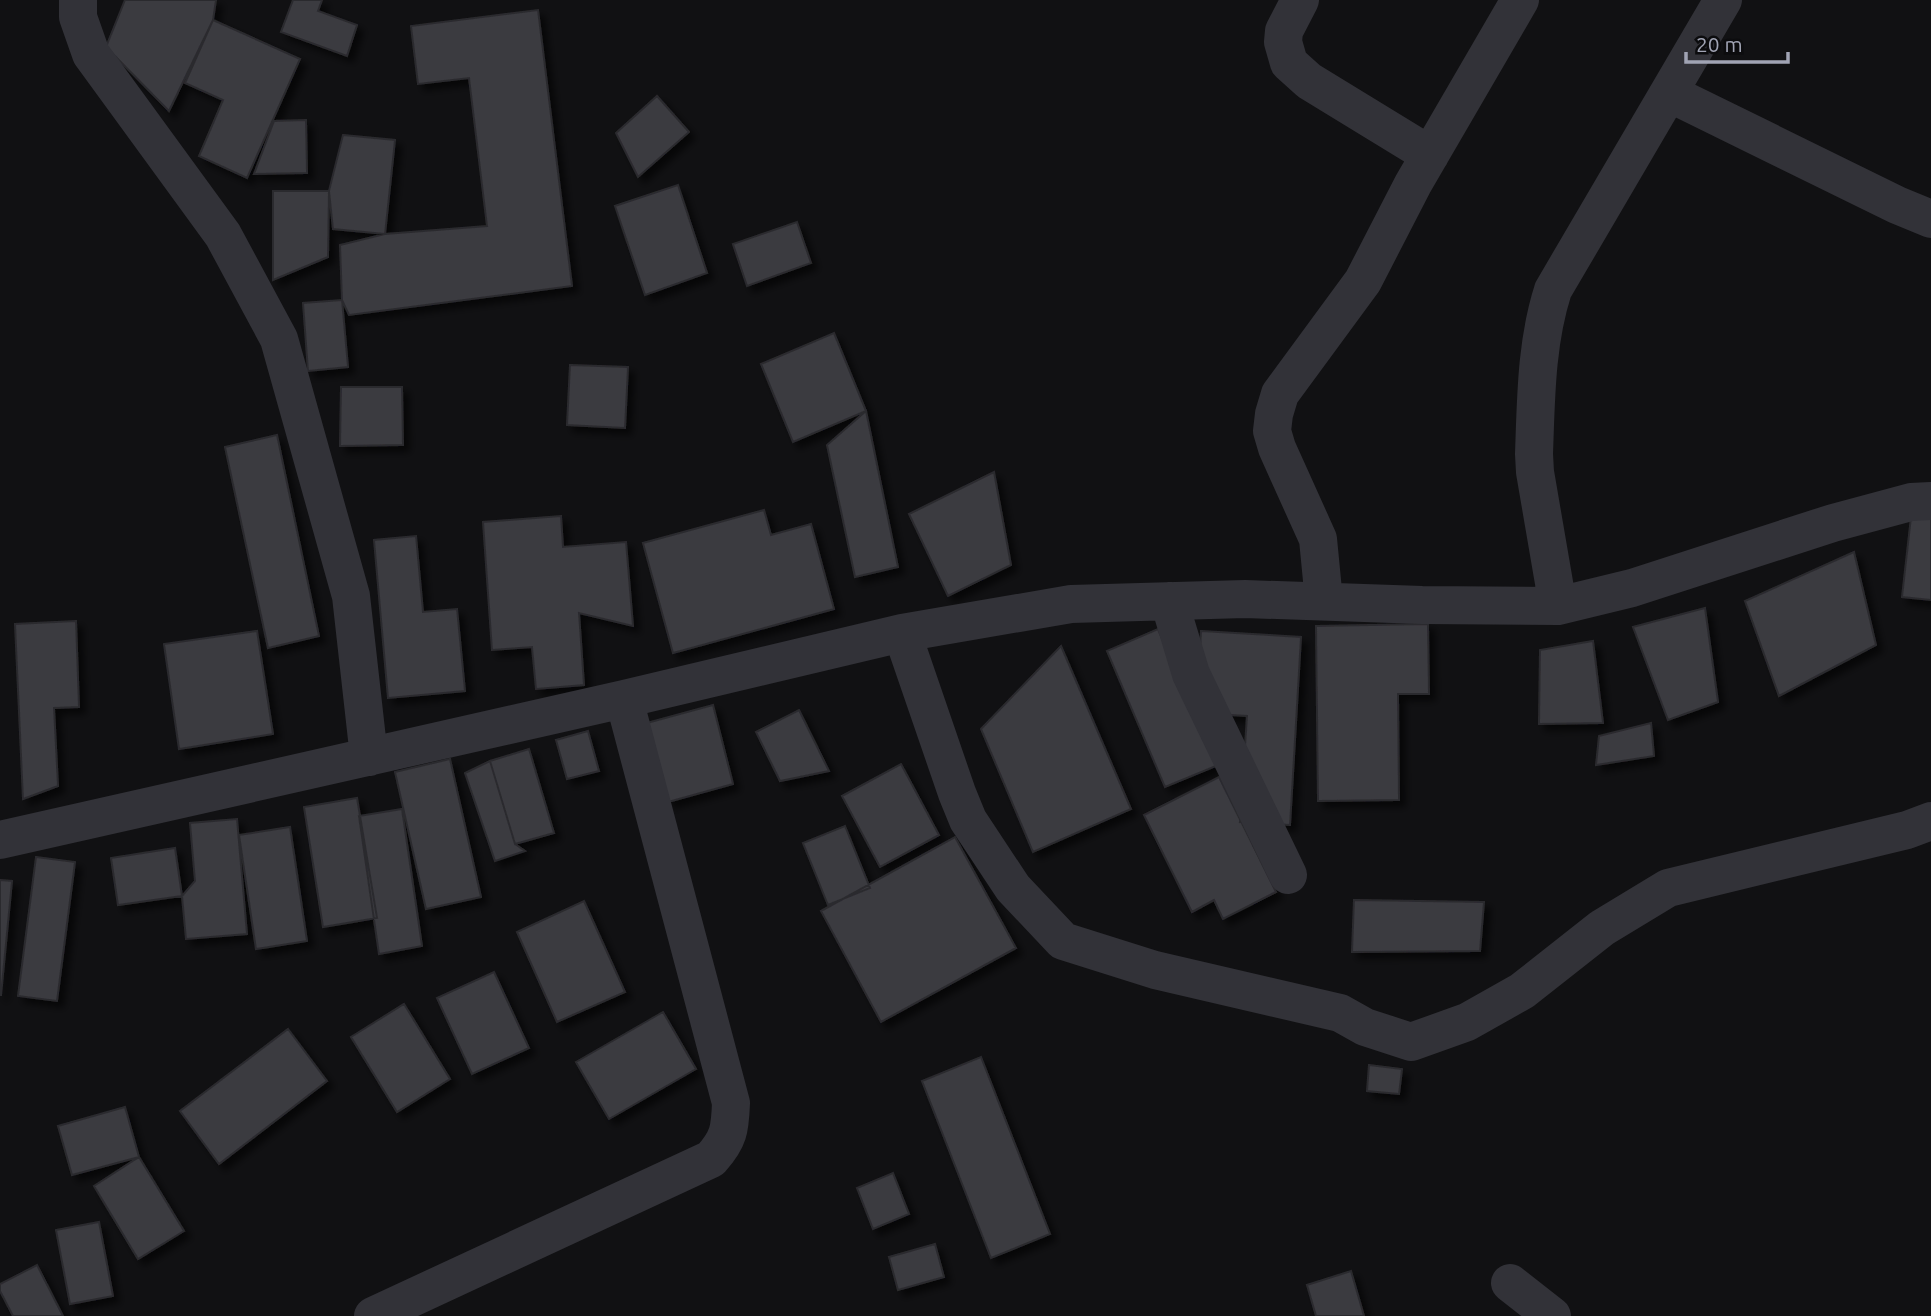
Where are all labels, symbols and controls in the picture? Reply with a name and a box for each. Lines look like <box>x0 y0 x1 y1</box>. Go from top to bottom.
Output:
scale bar <box>1686 21 1787 65</box>
text: 20 m <box>1696 32 1743 56</box>

